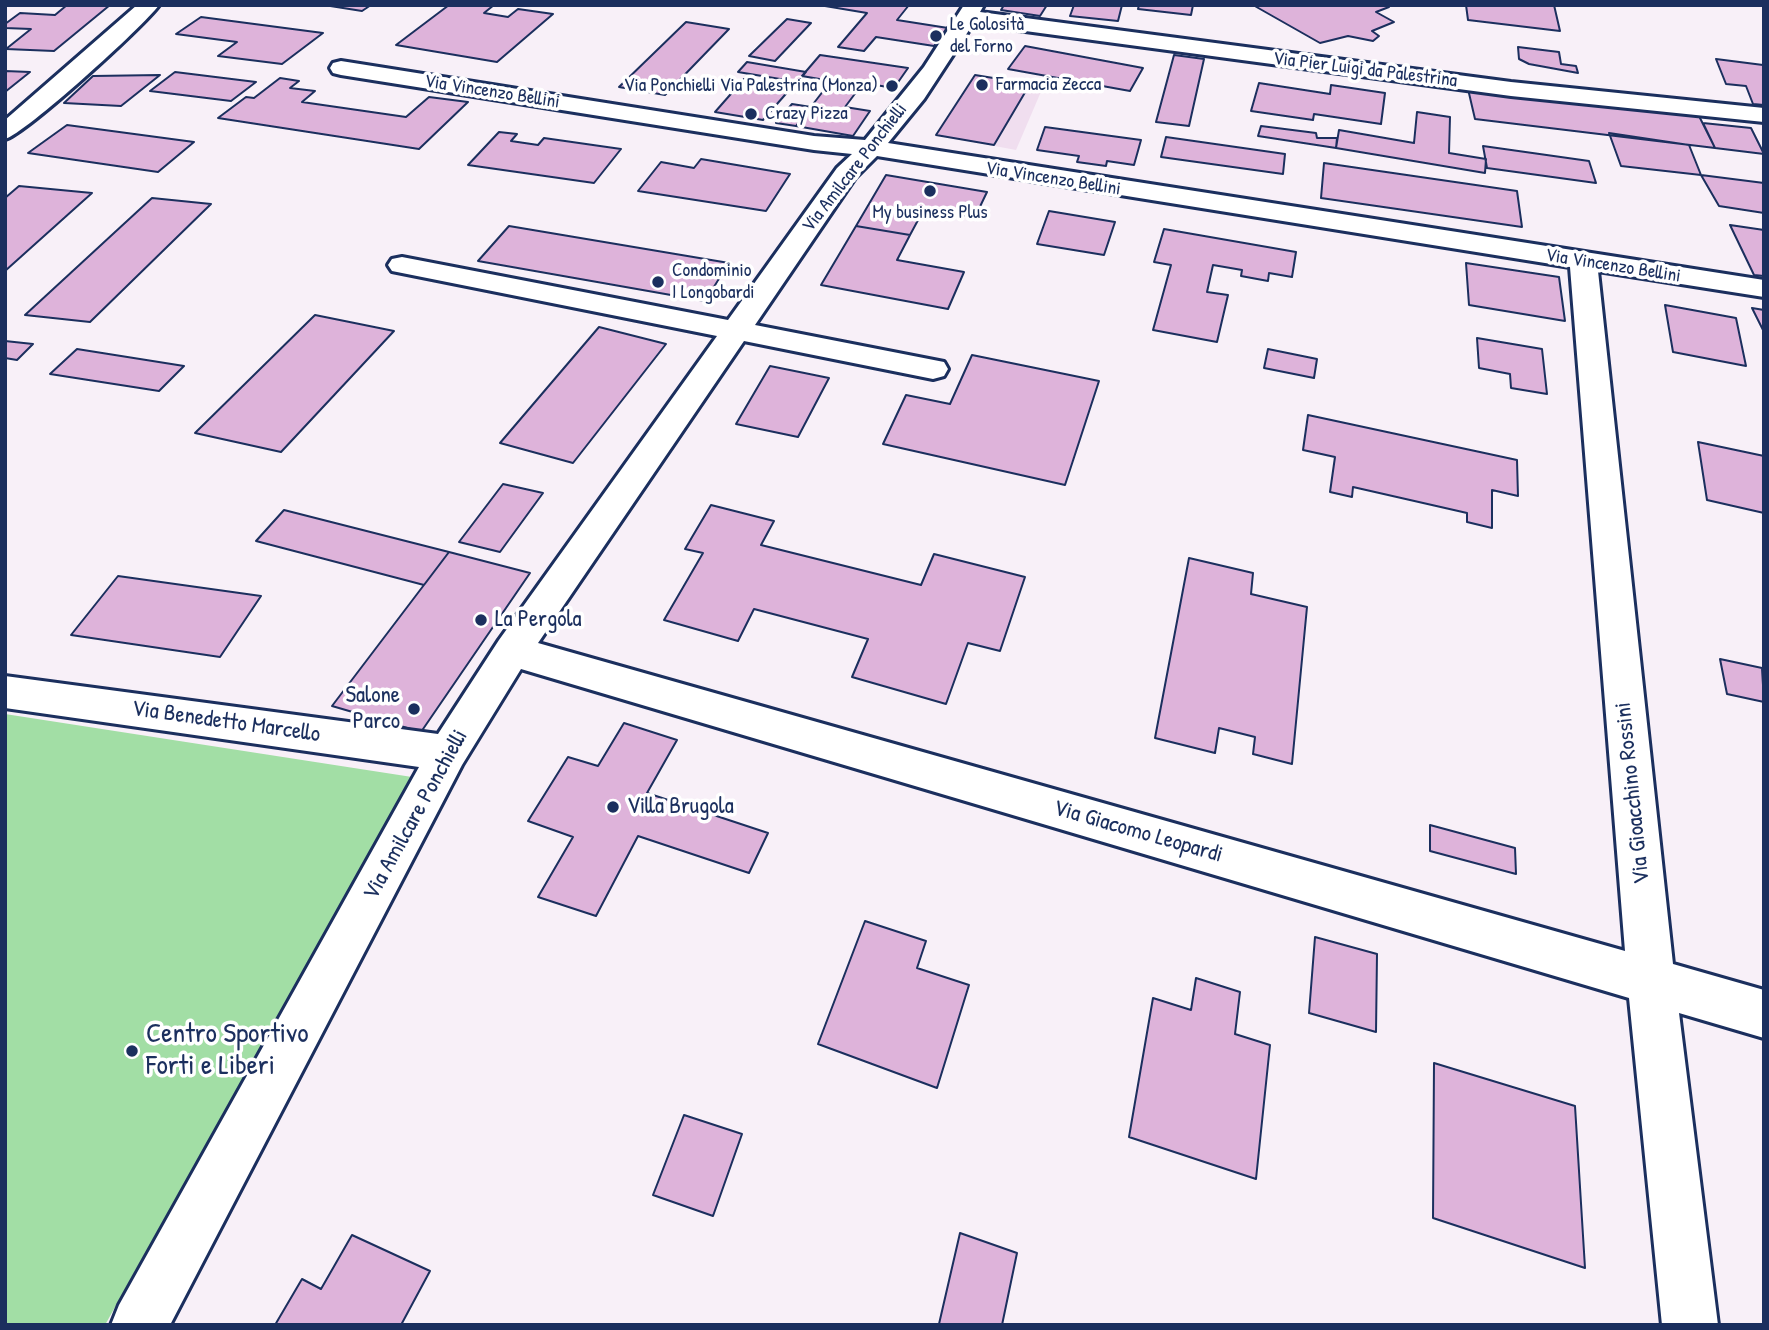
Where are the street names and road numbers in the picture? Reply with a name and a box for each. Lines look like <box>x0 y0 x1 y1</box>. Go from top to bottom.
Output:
street label: Via Pier Luigi da Palestrina <box>1272 47 1458 93</box>
street label: Via Vincenzo Bellini <box>423 70 561 114</box>
street label: Via Amilcare Ponchielli <box>798 99 912 237</box>
street label: Via Vincenzo Bellini <box>984 157 1122 201</box>
street label: Via Vincenzo Bellini <box>1544 244 1682 288</box>
street label: Via Benedetto Marcello <box>130 695 322 749</box>
street label: Via Gioacchino Rossini <box>1610 701 1656 885</box>
street label: Via Amilcare Ponchielli <box>358 725 474 905</box>
street label: Via Giacomo Leopardi <box>1050 795 1226 869</box>

